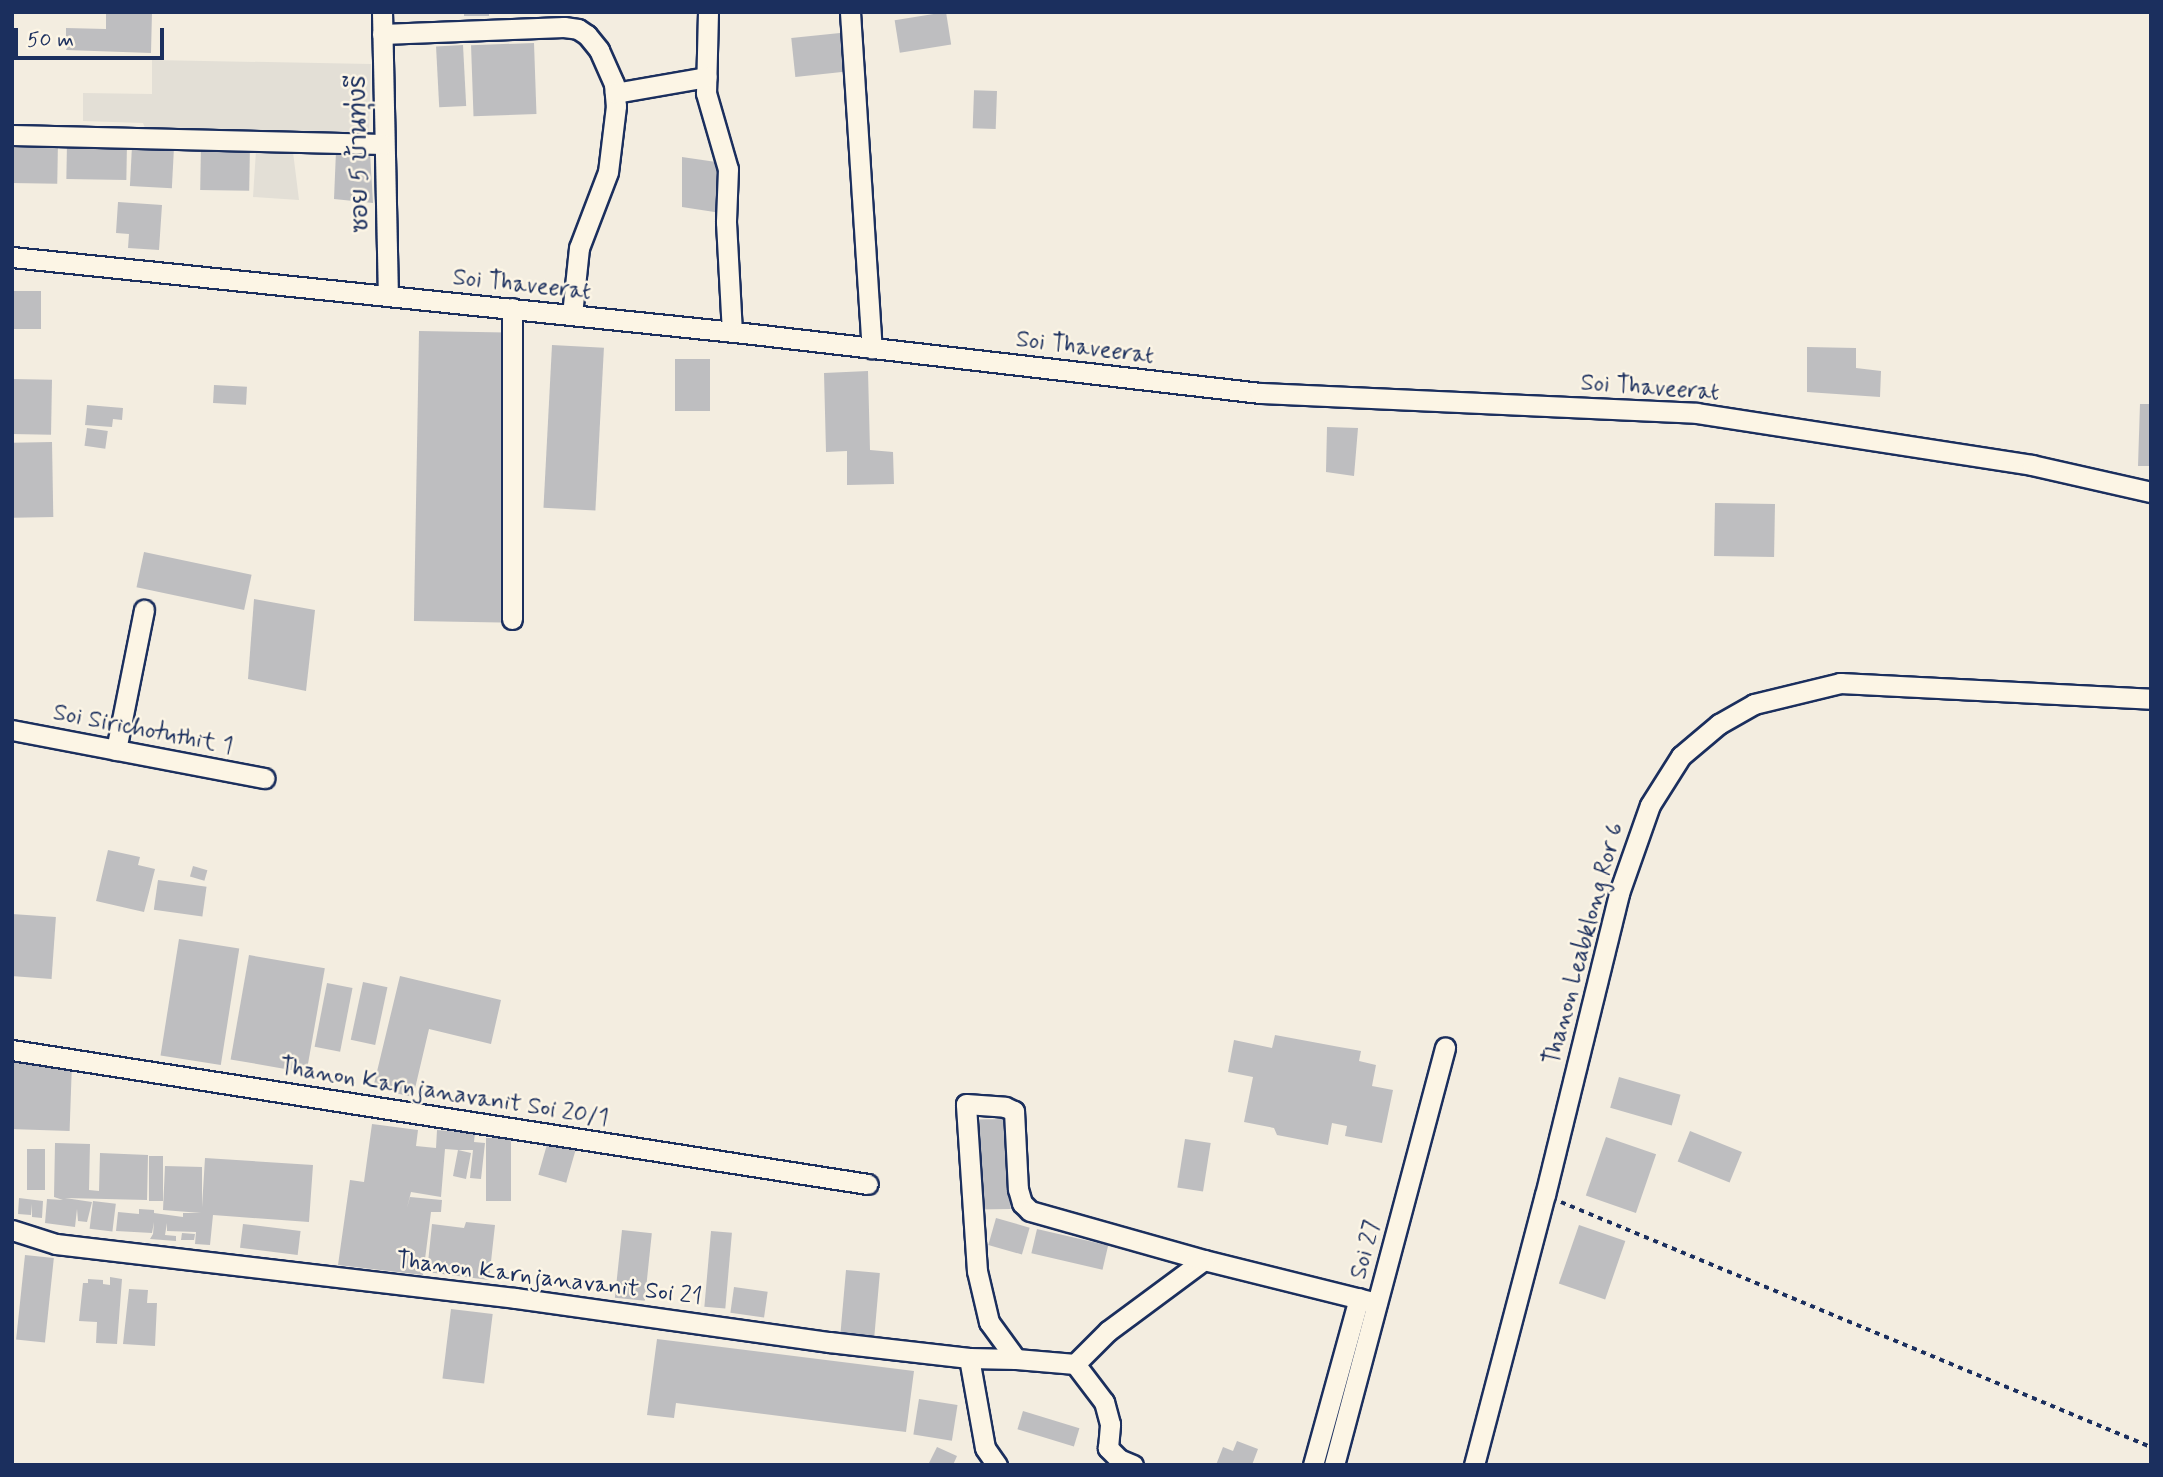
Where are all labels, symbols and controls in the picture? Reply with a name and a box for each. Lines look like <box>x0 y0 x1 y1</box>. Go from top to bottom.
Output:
scale bar <box>18 14 168 58</box>
text: 50 m <box>27 26 74 54</box>
street label: ซอย 5 บ้านทุ่งรี <box>344 75 376 233</box>
street label: Soi Thaveerat <box>453 264 591 306</box>
street label: Soi Thaveerat <box>1016 325 1154 371</box>
street label: Soi Thaveerat <box>1582 369 1718 407</box>
street label: Soi Sirichotuthit 1 <box>51 698 235 762</box>
street label: Thanon Leabklong Ror 6 <box>1538 821 1630 1067</box>
street label: Thanon Karnjanavanit Soi 20/1 <box>281 1053 607 1133</box>
street label: Soi 27 <box>1344 1218 1388 1282</box>
street label: Thanon Karnjanavanit Soi 21 <box>398 1246 700 1312</box>

